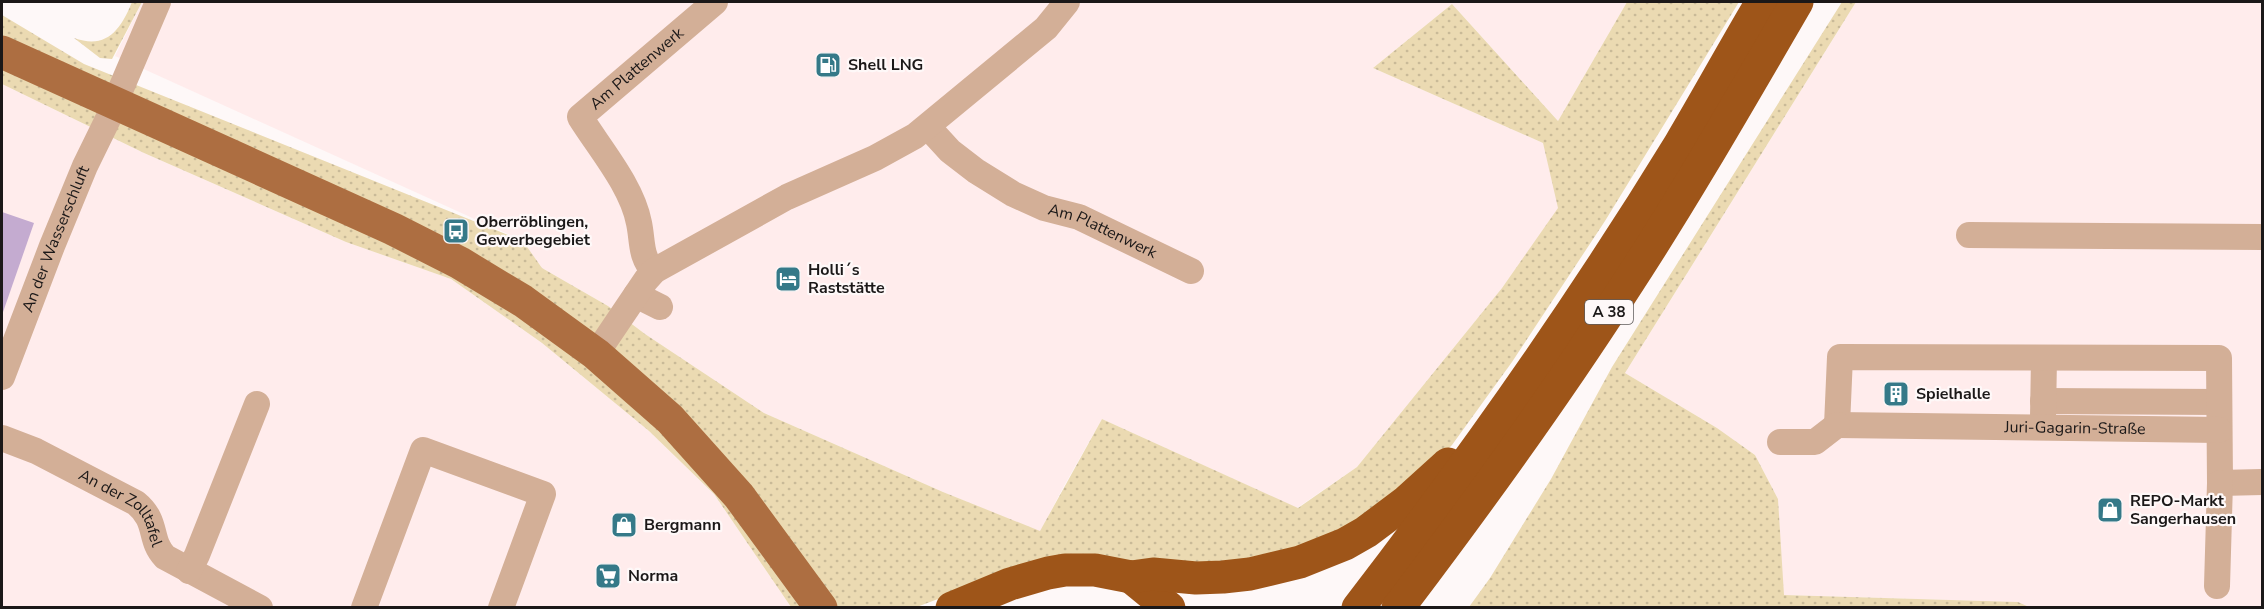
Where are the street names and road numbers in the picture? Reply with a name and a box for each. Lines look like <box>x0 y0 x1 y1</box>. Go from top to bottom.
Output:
street label: Am Plattenwerk <box>585 22 689 115</box>
street label: An der Wasserschluft <box>17 162 95 315</box>
street label: Am Plattenwerk <box>1046 198 1162 264</box>
road number: A 38 <box>1585 300 1633 324</box>
street label: Juri-Gagarin-Straße <box>2003 416 2146 440</box>
street label: An der Zolltafel <box>75 464 168 550</box>

